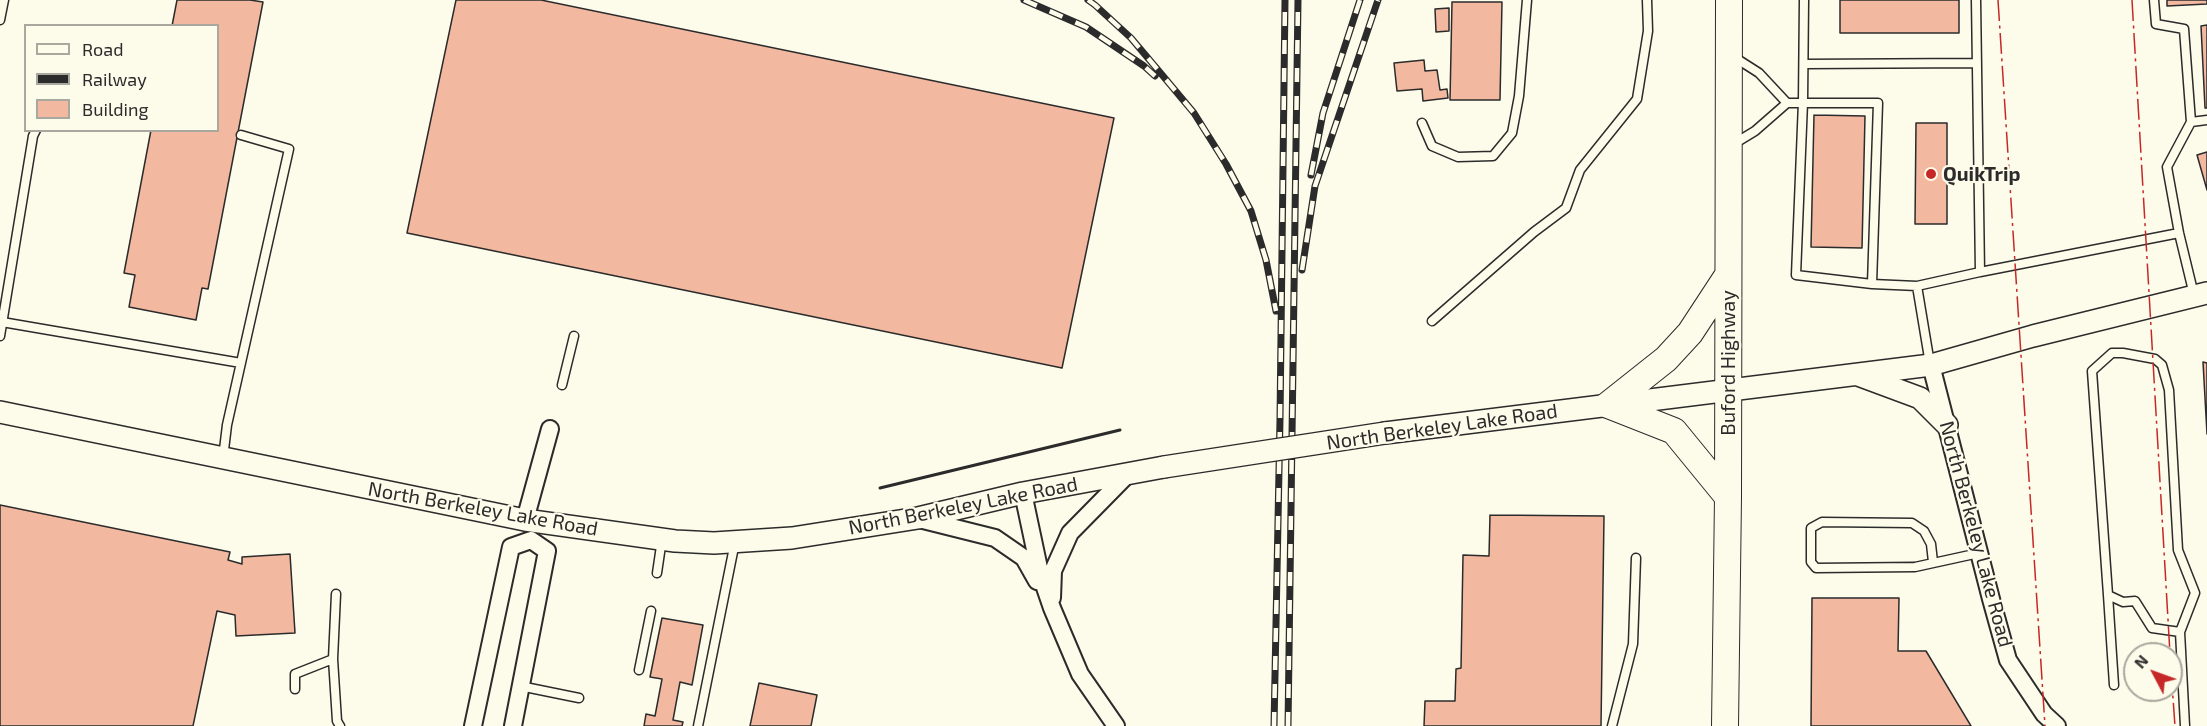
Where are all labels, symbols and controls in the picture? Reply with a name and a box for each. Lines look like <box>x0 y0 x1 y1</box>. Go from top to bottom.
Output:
legend <box>24 24 219 132</box>
text: Road <box>82 38 123 60</box>
text: Railway <box>82 68 147 90</box>
text: Building <box>82 98 149 120</box>
place label: QuikTrip <box>1943 162 2021 186</box>
marker: QuikTrip <box>1924 167 1938 181</box>
street label: Buford Highway <box>1716 290 1740 436</box>
street label: North Berkeley Lake Road <box>1325 399 1559 455</box>
street label: North Berkeley Lake Road <box>1934 418 2018 650</box>
street label: North Berkeley Lake Road <box>846 472 1080 540</box>
street label: North Berkeley Lake Road <box>366 477 600 541</box>
north arrow <box>2123 642 2183 702</box>
text: N <box>2130 651 2152 672</box>

